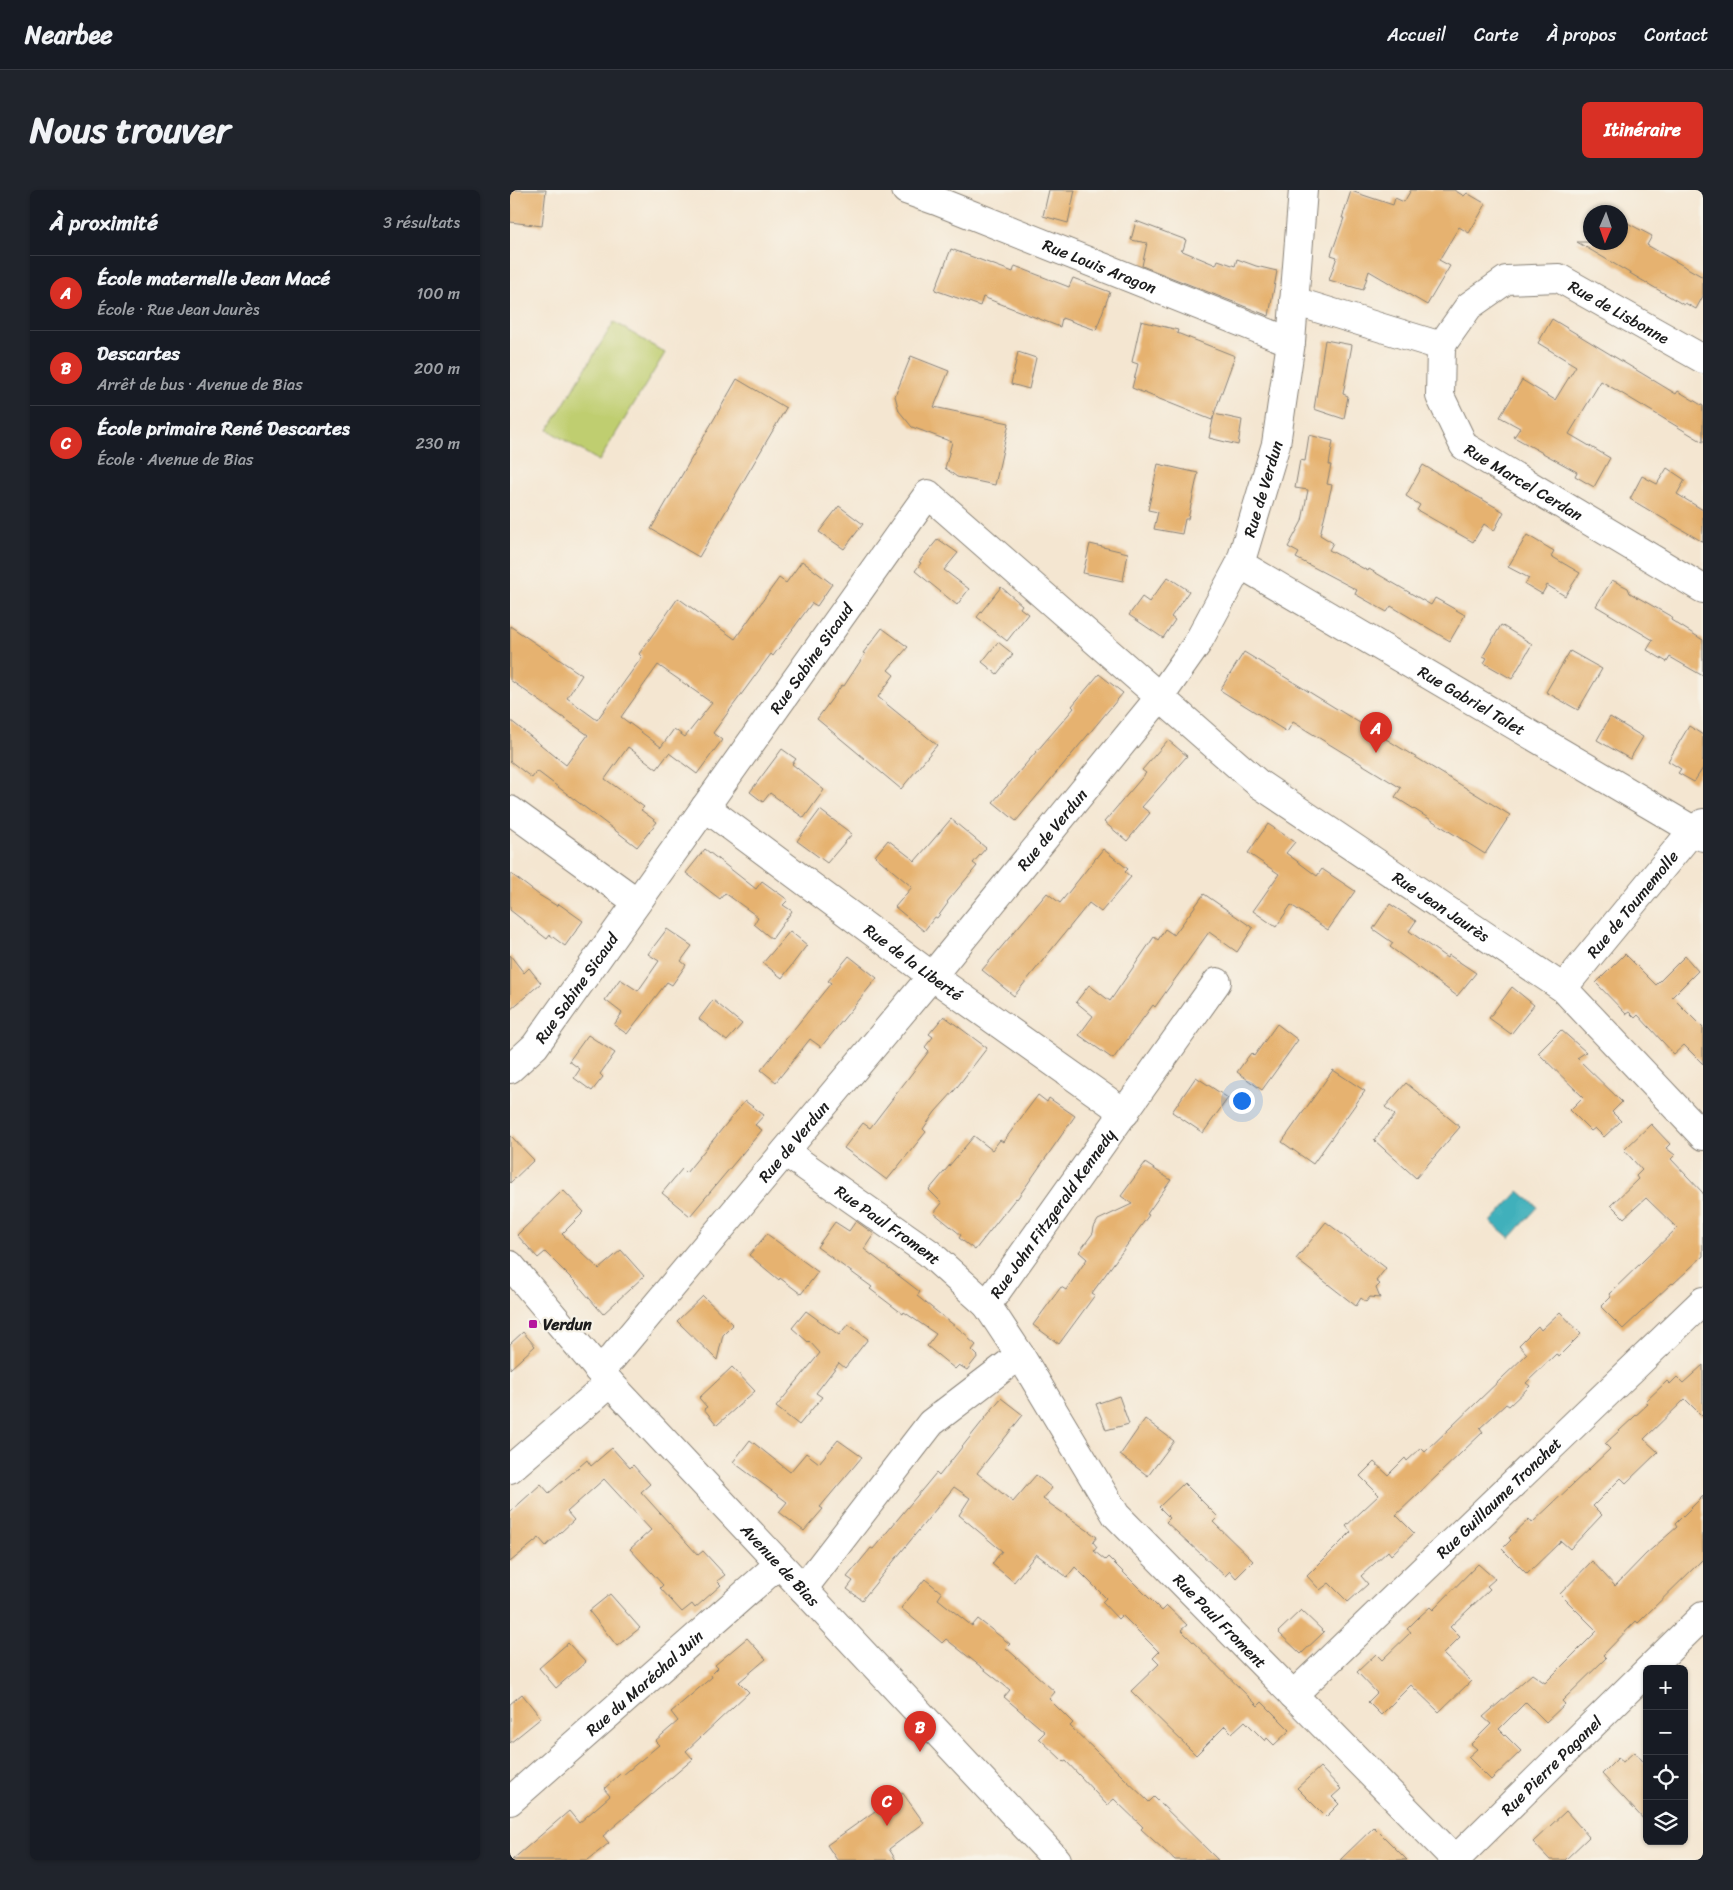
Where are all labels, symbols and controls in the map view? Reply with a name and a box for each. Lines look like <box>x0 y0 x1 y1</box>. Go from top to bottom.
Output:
text: Nearbee <box>25 14 113 56</box>
text: Accueil <box>1387 19 1446 51</box>
text: Carte <box>1474 19 1519 51</box>
text: À propos <box>1547 19 1616 51</box>
text: Contact <box>1644 19 1708 51</box>
text: Nous trouver <box>30 99 230 161</box>
button: Itinéraire <box>1582 102 1703 158</box>
text: À proximité <box>50 204 158 242</box>
north arrow <box>1583 205 1628 250</box>
text: 3 résultats <box>383 208 460 237</box>
street label: Rue Louis Aragon <box>1038 230 1161 302</box>
text: École maternelle Jean Macé <box>97 262 330 295</box>
street label: Rue de Lisbonne <box>1563 272 1675 352</box>
text: A <box>61 279 71 308</box>
text: 100 m <box>416 279 460 308</box>
text: École · Rue Jean Jaurès <box>97 295 260 324</box>
text: Descartes <box>97 337 180 370</box>
text: B <box>61 354 71 383</box>
text: 200 m <box>414 354 460 383</box>
text: Arrêt de bus · Avenue de Bias <box>97 370 303 399</box>
text: École primaire René Descartes <box>97 412 350 445</box>
text: C <box>61 429 71 458</box>
text: 230 m <box>415 429 460 458</box>
street label: Rue Marcel Cerdan <box>1459 435 1589 529</box>
street label: Rue de Verdun <box>1234 437 1291 541</box>
text: École · Avenue de Bias <box>97 445 253 474</box>
street label: Rue Sabine Sicaud <box>761 595 862 720</box>
street label: Rue Gabriel Talet <box>1413 657 1531 743</box>
pin: A <box>1360 712 1392 753</box>
street label: Rue de Verdun <box>1009 781 1095 877</box>
street label: Rue de Toumemolle <box>1579 843 1686 964</box>
street label: Rue Jean Jaurès <box>1386 863 1496 950</box>
street label: Rue de la Liberté <box>858 915 970 1009</box>
street label: Rue Sabine Sicaud <box>527 925 627 1050</box>
your location <box>1229 1088 1255 1114</box>
street label: Rue de Verdun <box>750 1094 837 1189</box>
street label: Rue John Fitzgerald Kennedy <box>982 1122 1123 1304</box>
street label: Rue Paul Froment <box>829 1177 948 1272</box>
place label: Verdun <box>543 1310 592 1339</box>
marker: Verdun <box>527 1318 539 1330</box>
street label: Rue Guillaume Tronchet <box>1429 1430 1568 1565</box>
street label: Avenue de Bias <box>733 1516 828 1614</box>
street label: Rue Paul Froment <box>1166 1566 1274 1675</box>
street label: Rue du Maréchal Juin <box>578 1622 710 1743</box>
map controls <box>1643 1665 1688 1845</box>
button: + <box>1643 1665 1688 1710</box>
street label: Rue Pierre Paganel <box>1493 1708 1609 1822</box>
button: − <box>1643 1710 1688 1755</box>
pin: B <box>904 1711 936 1752</box>
button: locate <box>1643 1755 1688 1800</box>
pin: C <box>871 1785 903 1826</box>
button: layers <box>1643 1800 1688 1845</box>

